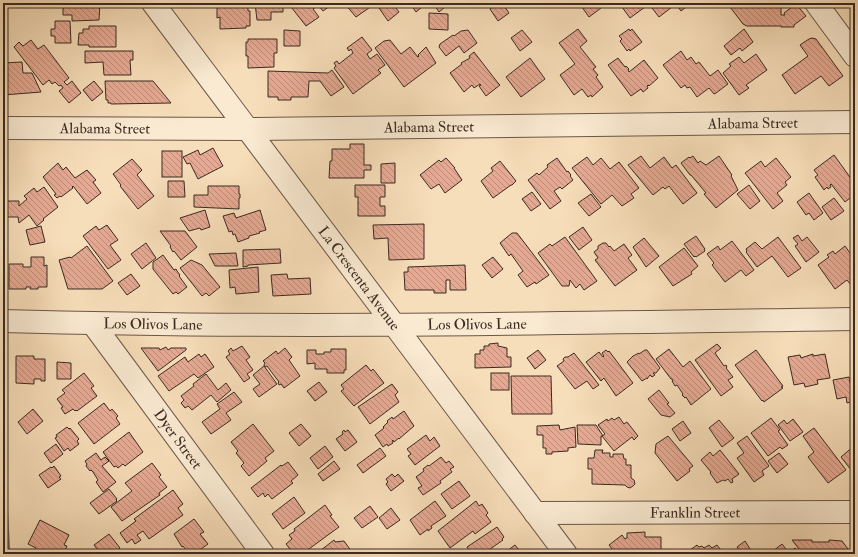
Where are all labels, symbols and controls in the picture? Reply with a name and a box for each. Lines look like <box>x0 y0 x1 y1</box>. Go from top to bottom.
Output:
street label: Alabama Street <box>707 114 798 134</box>
street label: Alabama Street <box>383 117 474 137</box>
street label: Alabama Street <box>59 119 150 139</box>
street label: La Crescenta Avenue <box>314 223 404 335</box>
street label: Los Olivos Lane <box>103 314 203 335</box>
street label: Los Olivos Lane <box>427 315 527 335</box>
street label: Dyer Street <box>149 406 206 473</box>
street label: Franklin Street <box>650 503 741 523</box>

